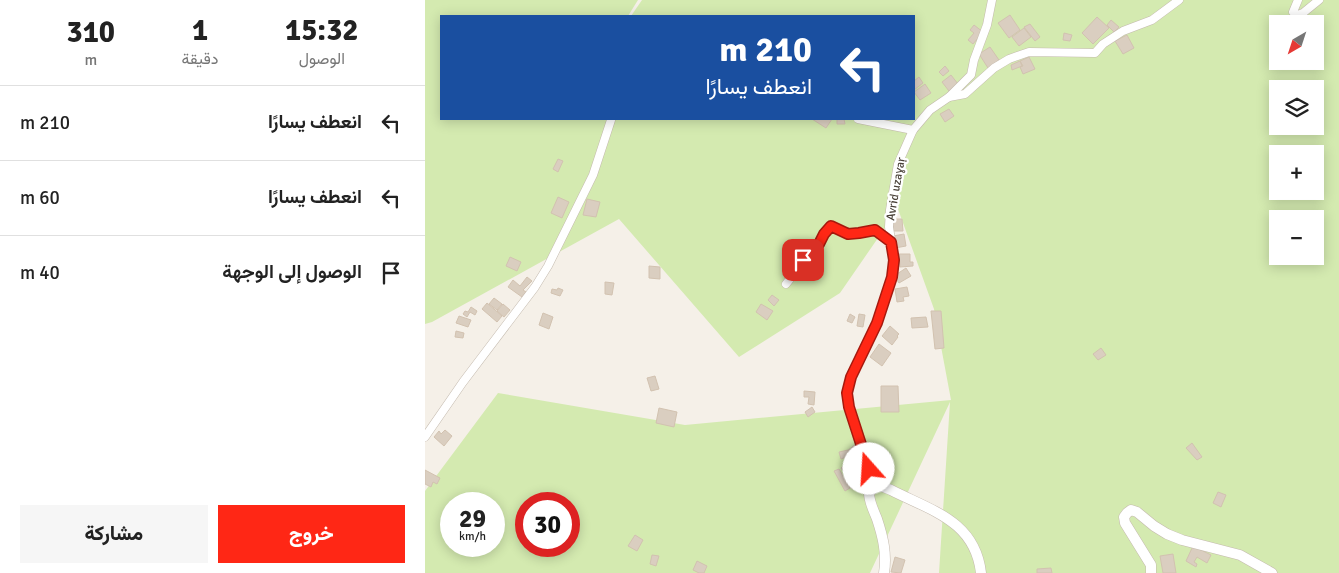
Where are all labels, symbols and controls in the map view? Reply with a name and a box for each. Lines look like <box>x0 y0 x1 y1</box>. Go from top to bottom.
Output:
text: 1 <box>192 12 208 49</box>
text: 15:32 <box>285 12 359 49</box>
text: 310 <box>66 14 115 51</box>
north arrow <box>1269 15 1324 70</box>
map controls <box>1269 15 1324 265</box>
text: 210 m <box>719 28 812 71</box>
icon: left <box>830 35 895 100</box>
text: دقيقة <box>181 49 219 69</box>
text: الوصول <box>299 49 345 69</box>
text: m <box>84 50 97 70</box>
text: انعطف يسارًا <box>706 73 812 100</box>
button: layers <box>1269 80 1324 135</box>
icon: left <box>377 109 405 137</box>
text: انعطف يسارًا <box>268 110 362 134</box>
text: 210 m <box>20 111 70 135</box>
button: + <box>1269 145 1324 200</box>
street label: Avrid uzaɣaṛ <box>883 156 909 222</box>
icon: left <box>377 184 405 212</box>
text: انعطف يسارًا <box>268 185 362 209</box>
text: 60 m <box>20 186 60 210</box>
button: − <box>1269 210 1324 265</box>
pin <box>782 239 824 281</box>
icon: arrive <box>789 246 817 274</box>
icon: arrive <box>377 259 405 287</box>
text: الوصول إلى الوجهة <box>222 260 362 284</box>
text: 40 m <box>20 261 60 285</box>
position arrow <box>842 442 894 494</box>
speed limit sign: 30 <box>515 492 580 557</box>
text: 29 <box>459 503 486 534</box>
button: مشاركة <box>20 505 208 563</box>
button: خروج <box>218 505 405 563</box>
text: km/h <box>459 529 486 544</box>

